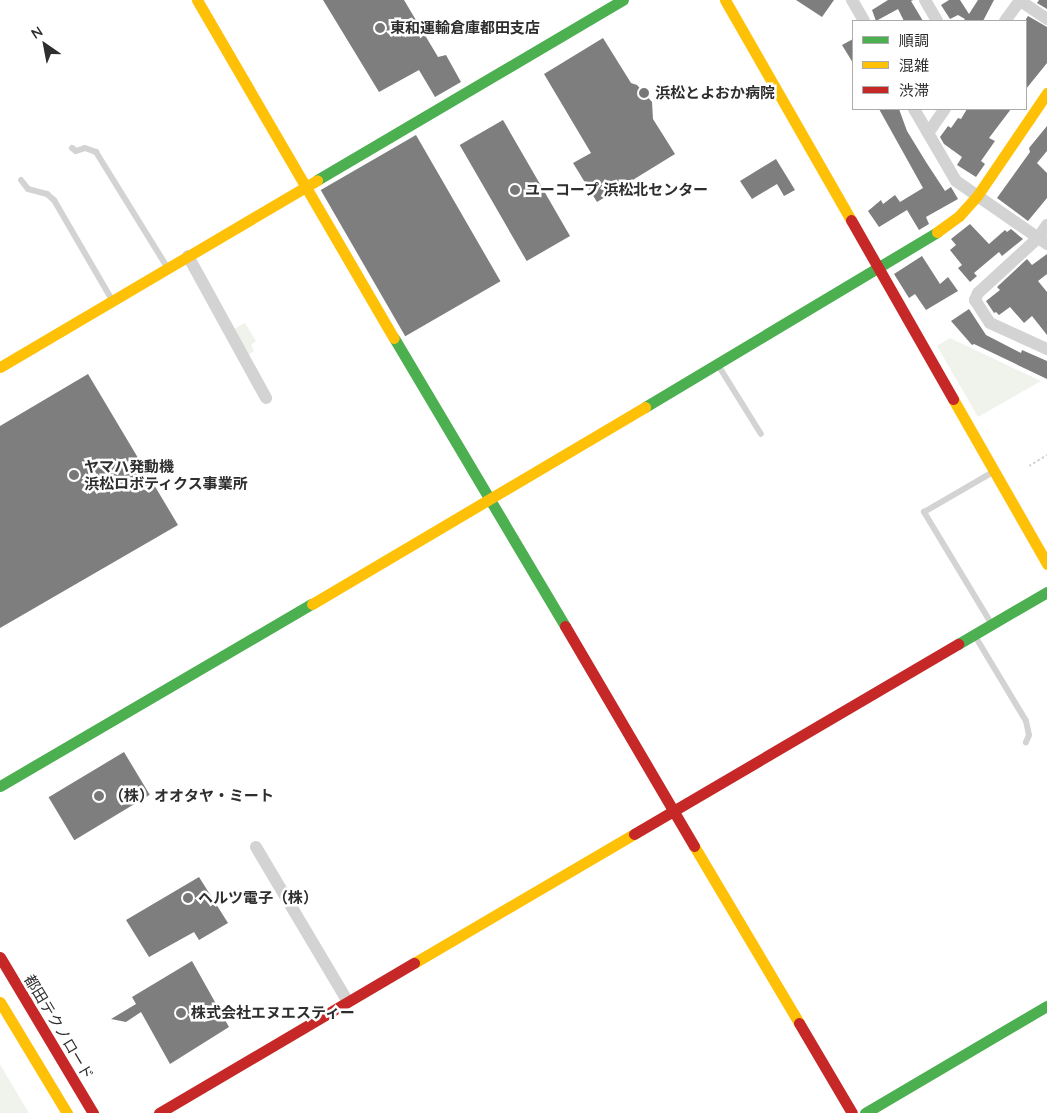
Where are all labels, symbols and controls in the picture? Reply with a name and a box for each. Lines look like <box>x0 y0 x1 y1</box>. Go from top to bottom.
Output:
place label: 東和運輸倉庫都田支店 <box>390 19 540 37</box>
north arrow <box>20 20 70 70</box>
legend <box>852 20 1027 110</box>
text: N <box>28 22 46 43</box>
marker: 東和運輸倉庫都田支店 <box>374 22 386 34</box>
text: 順調 <box>899 31 929 50</box>
text: 混雑 <box>899 56 929 75</box>
text: 渋滞 <box>899 81 929 100</box>
place label: 浜松とよおか病院 <box>655 84 775 102</box>
marker: 浜松とよおか病院 <box>637 86 651 100</box>
place label: ユーコープ 浜松北センター <box>525 181 709 199</box>
marker: ユーコープ 浜松北センター <box>509 184 521 196</box>
place label: ヤマハ発動機 浜松ロボティクス事業所 <box>84 457 249 492</box>
marker: ヤマハ発動機 浜松ロボティクス事業所 <box>68 469 80 481</box>
place label: （株）オオタヤ・ミート <box>109 787 274 805</box>
marker: （株）オオタヤ・ミート <box>93 790 105 802</box>
place label: ヘルツ電子（株） <box>198 889 318 907</box>
marker: ヘルツ電子（株） <box>182 892 194 904</box>
street label: 都田テクノロード <box>20 971 98 1083</box>
place label: 株式会社エヌエスティー <box>191 1004 356 1022</box>
marker: 株式会社エヌエスティー <box>175 1007 187 1019</box>

